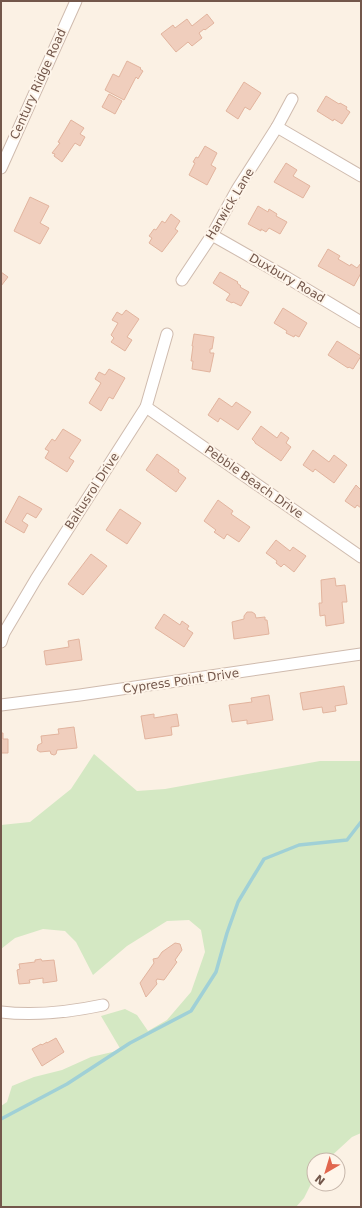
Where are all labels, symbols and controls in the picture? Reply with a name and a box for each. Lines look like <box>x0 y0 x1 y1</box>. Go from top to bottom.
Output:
street label: Century Ridge Road <box>7 26 69 142</box>
street label: Harwick Lane <box>203 166 257 242</box>
street label: Duxbury Road <box>247 251 327 305</box>
street label: Pebble Beach Drive <box>202 443 306 521</box>
street label: Baltusrol Drive <box>62 450 122 532</box>
street label: Cypress Point Drive <box>122 666 240 696</box>
north arrow <box>306 1152 346 1192</box>
text: N <box>313 1172 328 1187</box>

